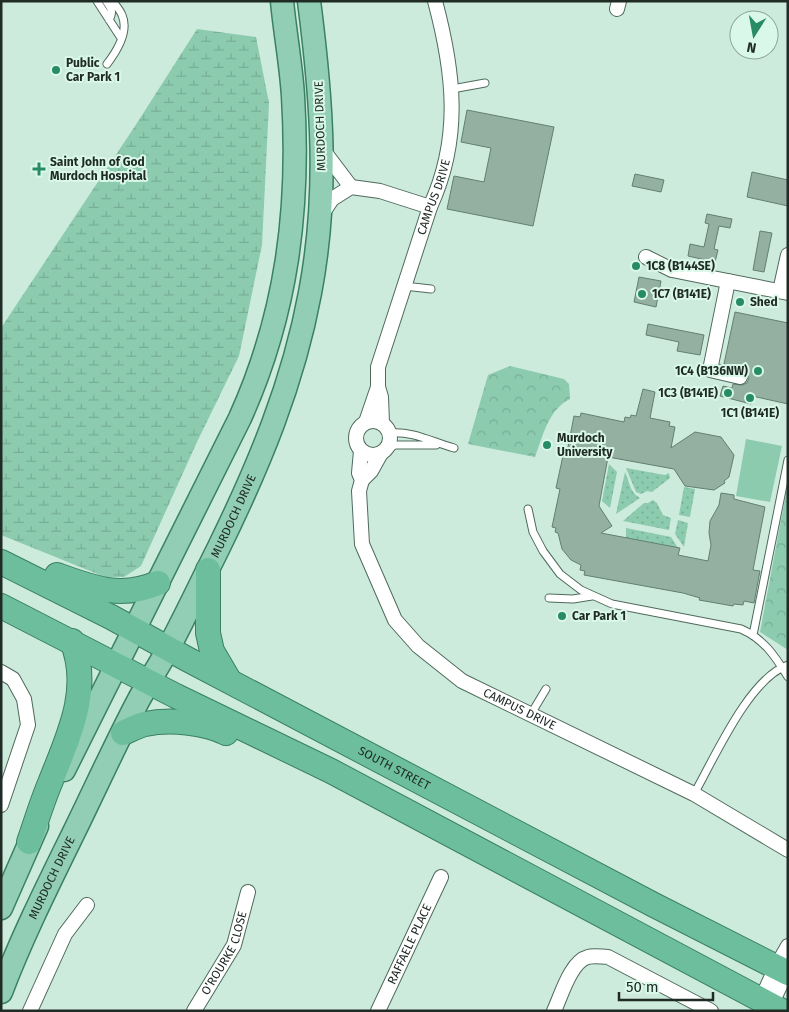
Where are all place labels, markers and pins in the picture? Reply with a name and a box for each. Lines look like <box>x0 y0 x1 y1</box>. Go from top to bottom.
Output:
place label: Public Car Park 1 <box>66 56 120 84</box>
marker: Public Car Park 1 <box>50 64 62 76</box>
place label: Saint John of God Murdoch Hospital <box>50 155 147 183</box>
marker: Saint John of God Murdoch Hospital <box>32 162 46 176</box>
place label: 1C8 (B144SE) <box>646 259 715 273</box>
marker: 1C8 (B144SE) <box>630 260 642 272</box>
place label: 1C7 (B141E) <box>652 287 711 301</box>
marker: 1C7 (B141E) <box>636 288 648 300</box>
place label: Shed <box>750 295 778 309</box>
marker: Shed <box>734 296 746 308</box>
place label: 1C4 (B136NW) <box>675 364 748 378</box>
marker: 1C4 (B136NW) <box>752 365 764 377</box>
place label: 1C3 (B141E) <box>658 386 718 400</box>
marker: 1C3 (B141E) <box>722 387 734 399</box>
marker: 1C1 (B141E) <box>744 392 756 404</box>
place label: 1C1 (B141E) <box>721 406 779 420</box>
place label: Murdoch University <box>557 431 613 459</box>
marker: Murdoch University <box>541 439 553 451</box>
place label: Car Park 1 <box>572 609 626 623</box>
marker: Car Park 1 <box>556 610 568 622</box>

